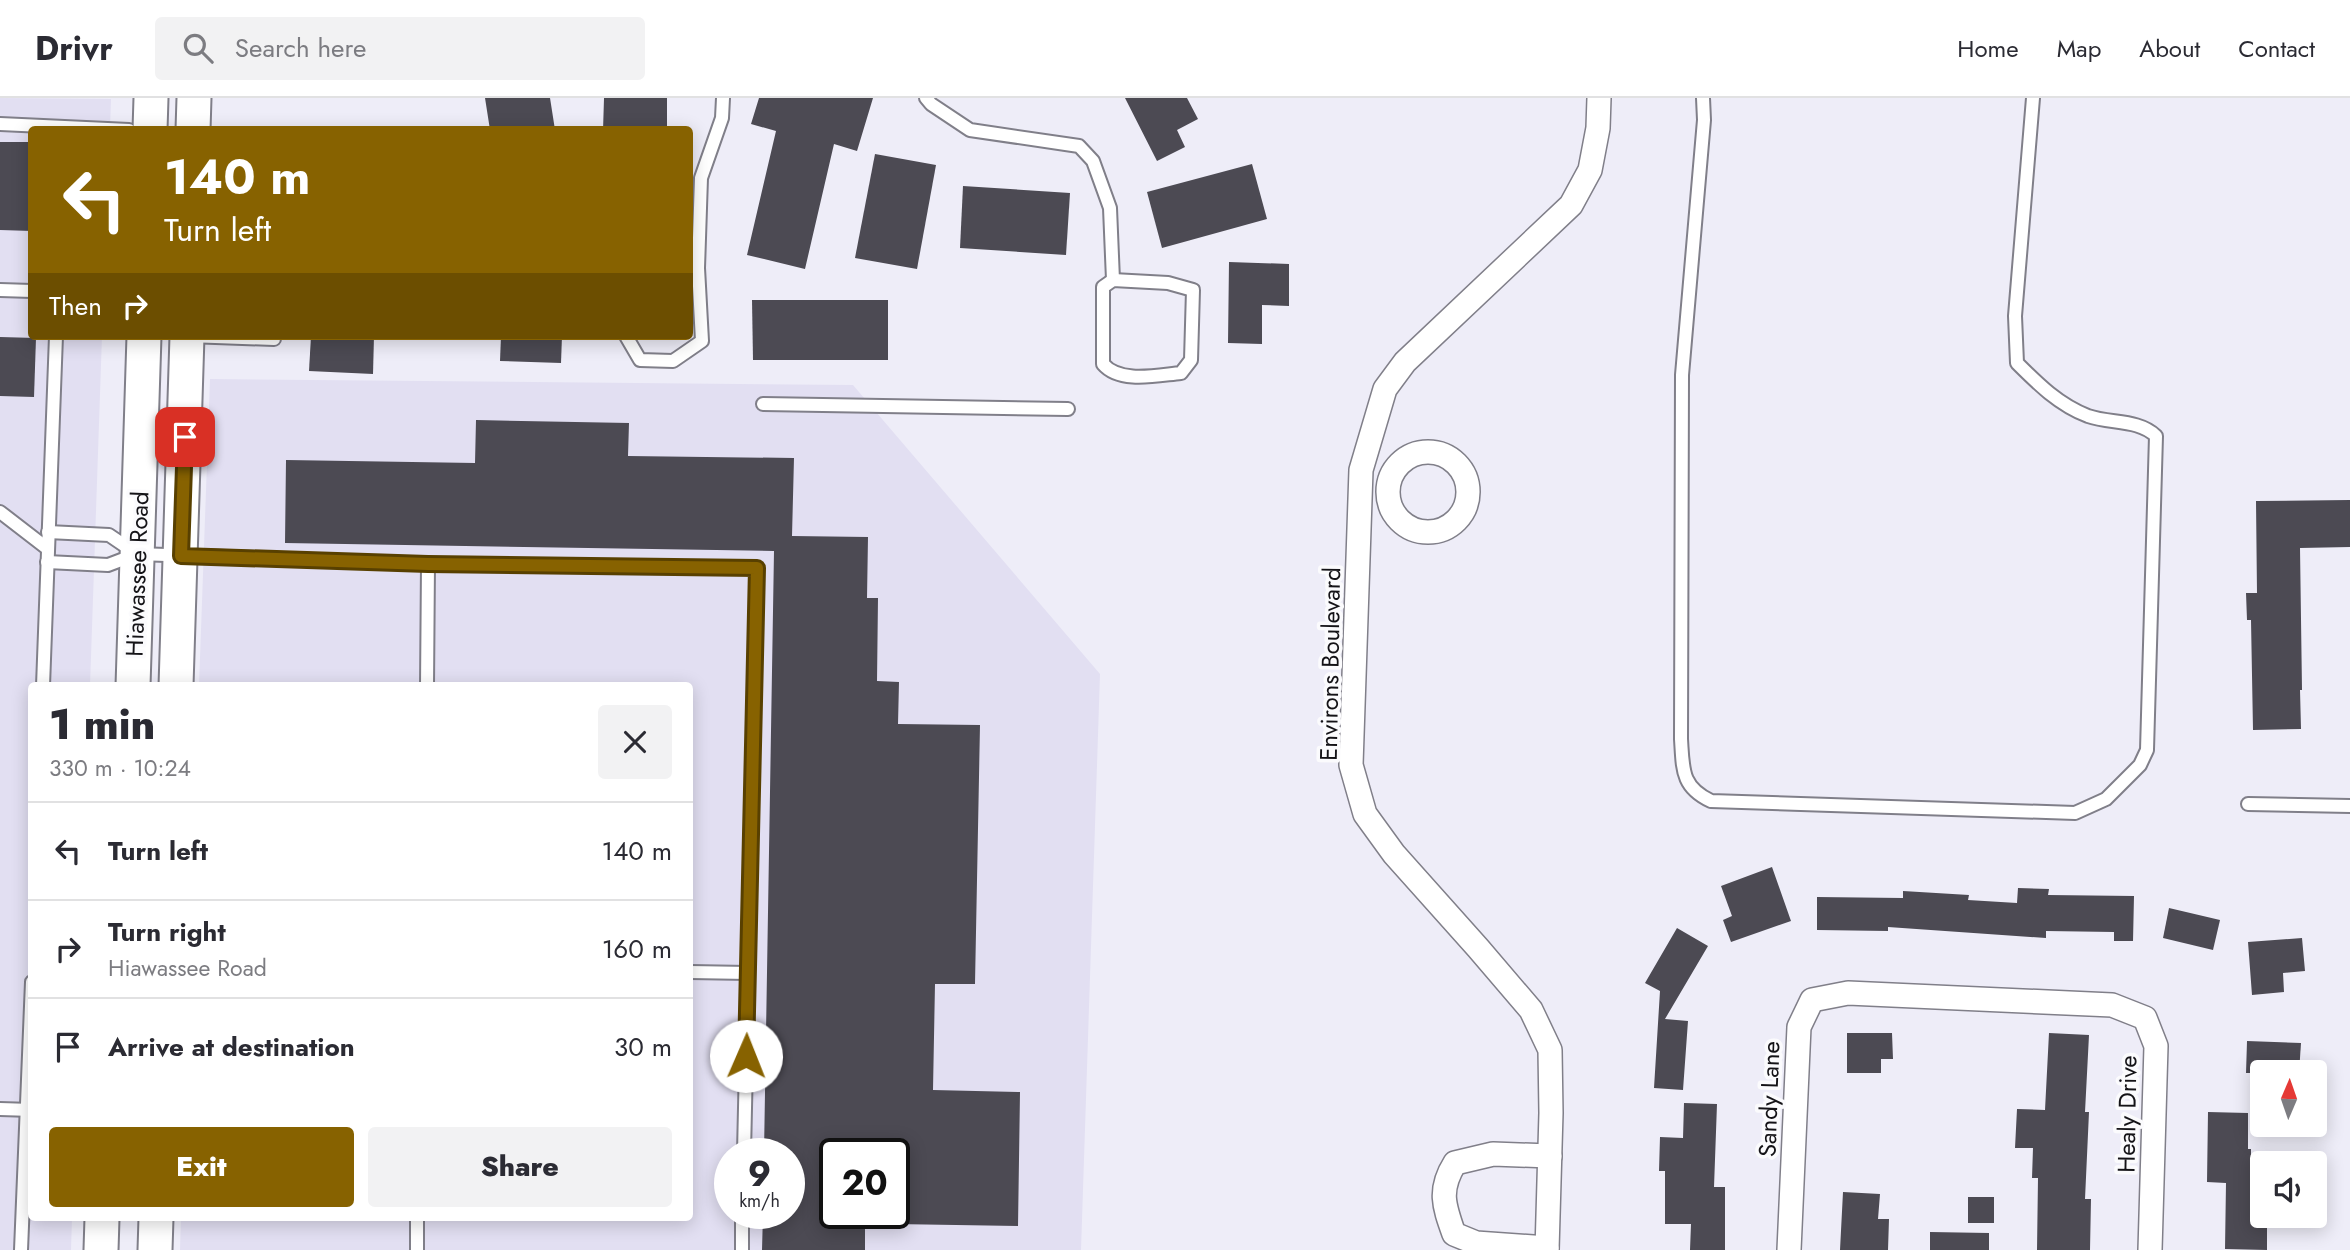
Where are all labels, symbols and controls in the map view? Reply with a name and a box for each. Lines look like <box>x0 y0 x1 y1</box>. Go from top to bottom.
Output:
search box <box>155 17 645 80</box>
text: Drivr <box>35 25 113 72</box>
icon: search <box>179 29 217 67</box>
text: Search here <box>235 29 366 67</box>
text: Home <box>1957 31 2019 66</box>
text: Map <box>2057 31 2101 66</box>
text: About <box>2139 31 2200 66</box>
text: Contact <box>2238 31 2315 66</box>
text: 140 m <box>164 142 310 212</box>
icon: left <box>49 154 140 245</box>
text: Turn left <box>164 207 271 253</box>
text: Then <box>49 287 102 325</box>
icon: right <box>116 287 154 325</box>
pin <box>155 407 215 467</box>
icon: arrive <box>166 418 204 456</box>
street label: Hiawassee Road <box>117 491 157 657</box>
street label: Environs Boulevard <box>1311 567 1349 761</box>
text: 1 min <box>49 694 155 755</box>
button: close <box>598 705 672 779</box>
text: 330 m · 10:24 <box>49 751 191 785</box>
icon: left <box>49 832 87 870</box>
text: Turn left <box>108 832 208 870</box>
text: 140 m <box>601 832 672 870</box>
text: Turn right <box>108 913 226 951</box>
icon: right <box>49 930 87 968</box>
text: 160 m <box>602 930 672 968</box>
text: Hiawassee Road <box>108 951 267 985</box>
position arrow <box>709 1019 783 1093</box>
icon: arrive <box>49 1028 87 1066</box>
text: Arrive at destination <box>108 1028 355 1066</box>
text: 30 m <box>614 1028 672 1066</box>
street label: Sandy Lane <box>1749 1040 1789 1158</box>
street label: Healy Drive <box>2108 1055 2146 1173</box>
north arrow <box>2250 1060 2328 1138</box>
map controls <box>2250 1060 2327 1228</box>
button: Exit <box>49 1127 354 1207</box>
button: Share <box>368 1127 672 1207</box>
speed limit sign: 20 <box>819 1138 910 1229</box>
text: 9 <box>748 1149 771 1199</box>
button: sound <box>2250 1151 2327 1228</box>
text: km/h <box>739 1188 780 1214</box>

